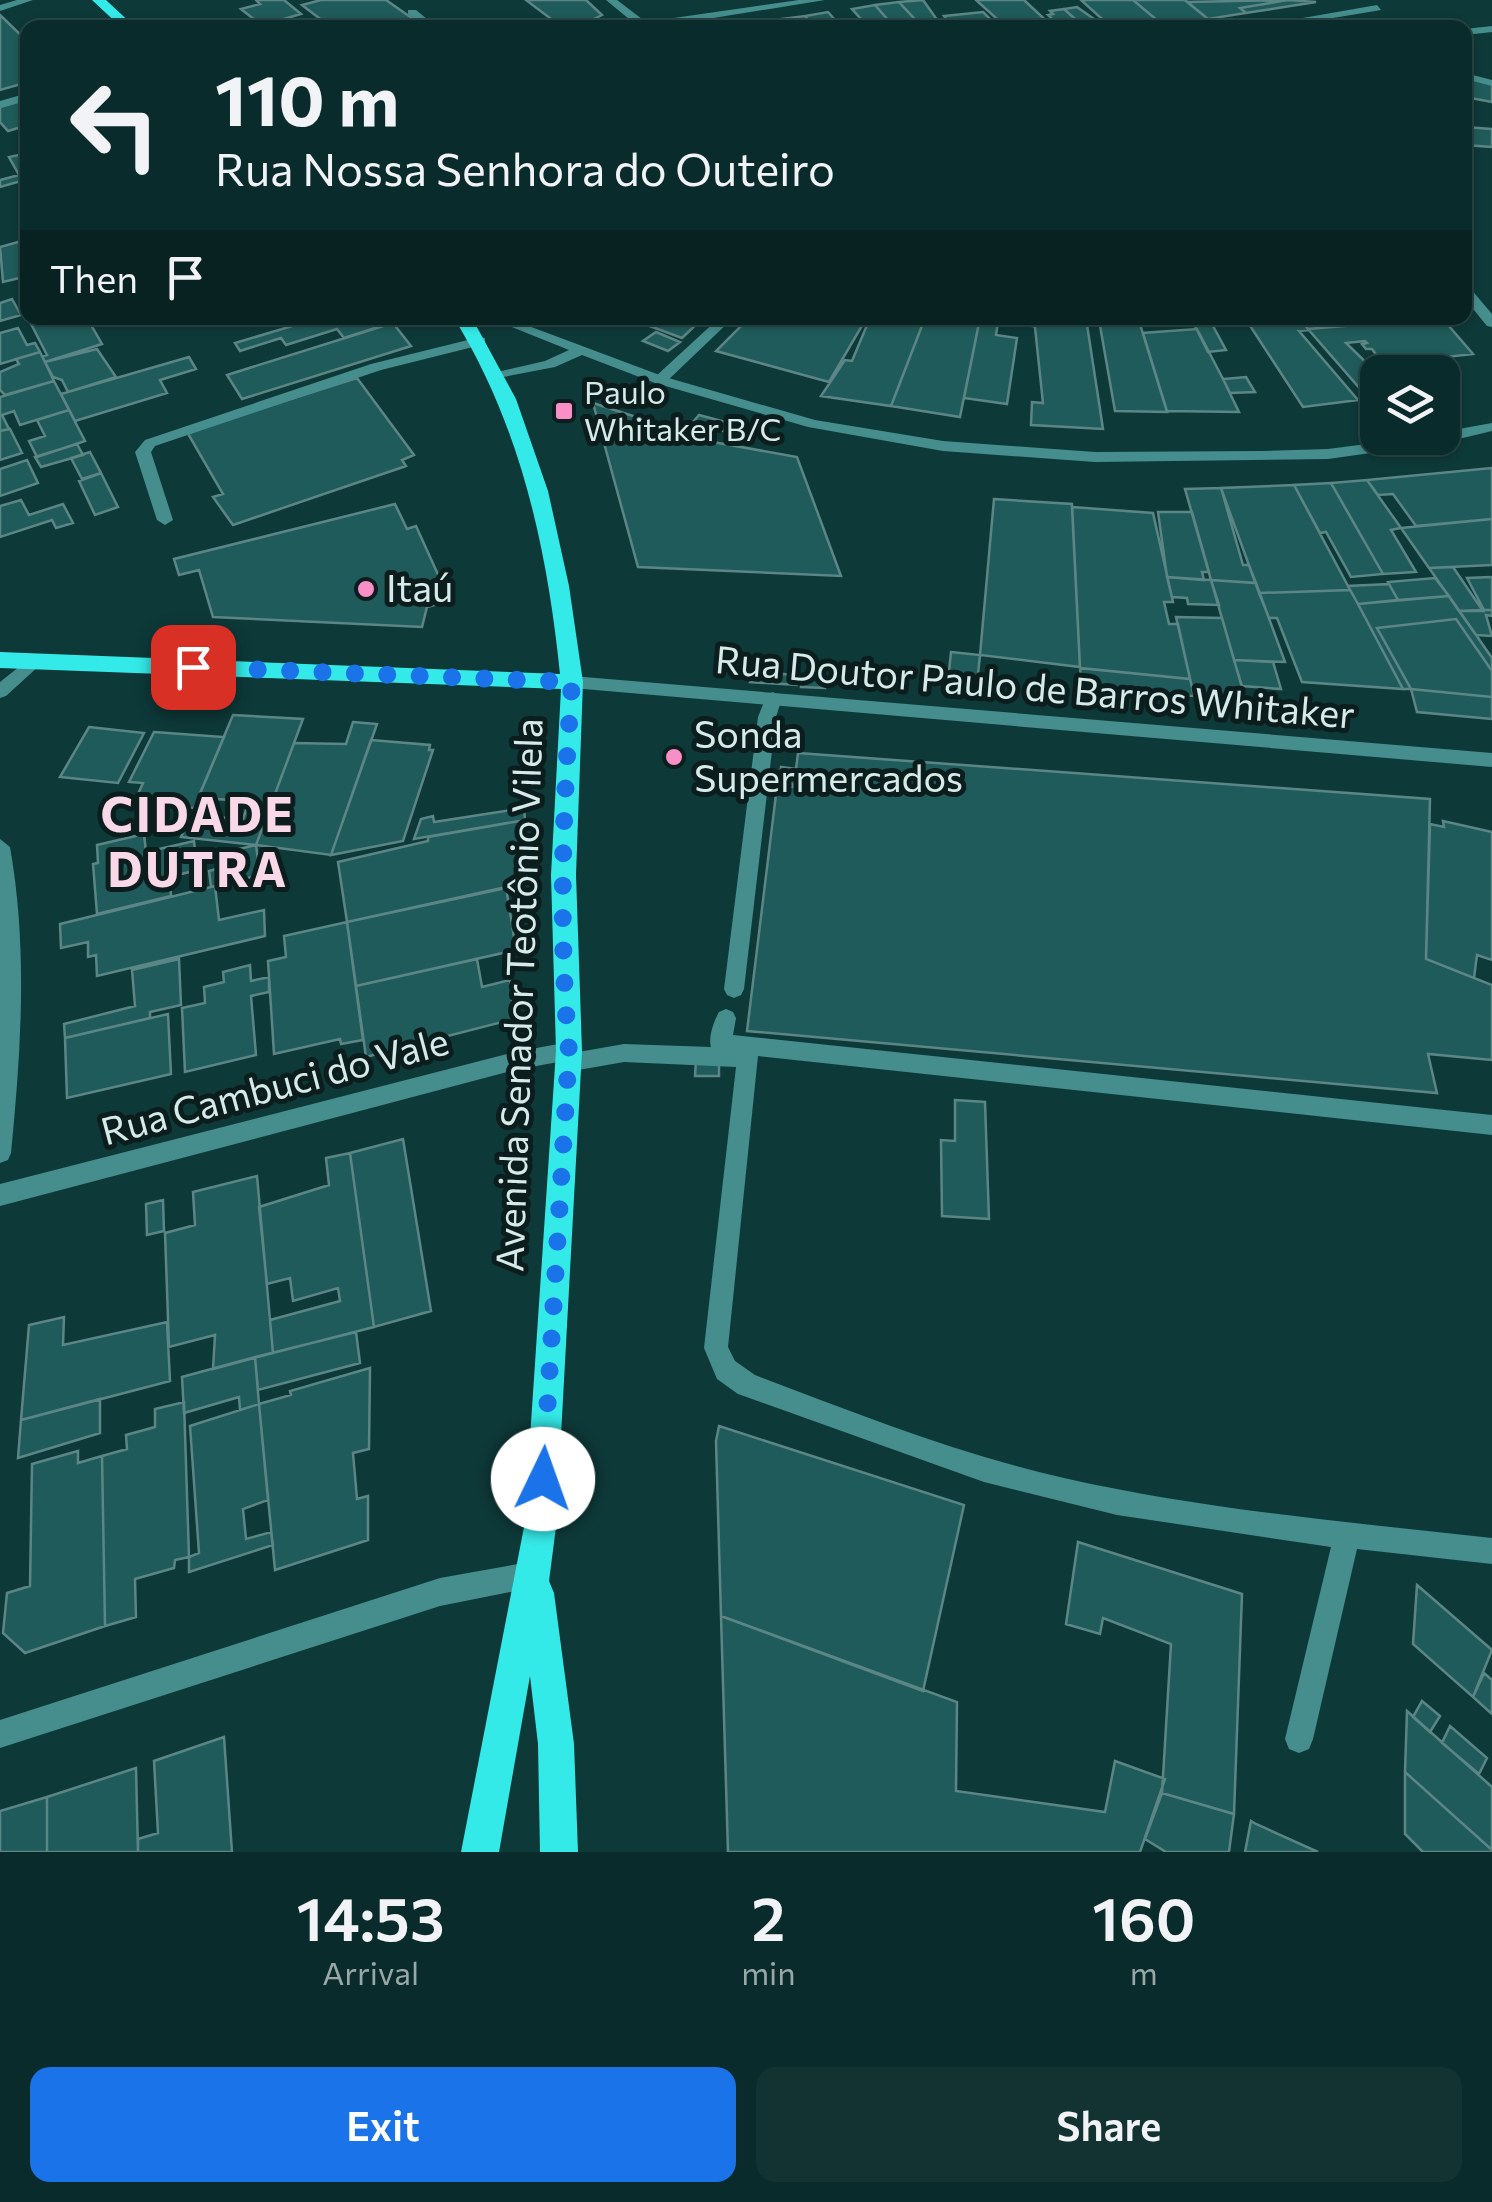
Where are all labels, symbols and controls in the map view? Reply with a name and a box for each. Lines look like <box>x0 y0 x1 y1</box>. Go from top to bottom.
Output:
text: 110 m <box>215 55 399 140</box>
icon: left <box>50 60 180 190</box>
text: Rua Nossa Senhora do Outeiro <box>215 140 835 195</box>
icon: arrive <box>158 250 213 305</box>
text: Then <box>50 254 138 301</box>
map controls <box>1360 355 1460 455</box>
button: layers <box>1360 355 1460 455</box>
place label: Paulo Whitaker B/C <box>584 371 781 448</box>
marker: Paulo Whitaker B/C <box>553 400 575 422</box>
place label: Itaú <box>386 563 453 610</box>
marker: Itaú <box>355 578 377 600</box>
pin <box>151 625 236 710</box>
street label: Rua Doutor Paulo de Barros Whitaker <box>714 634 1357 737</box>
icon: arrive <box>166 640 221 695</box>
place label: Sonda Supermercados <box>694 709 963 800</box>
street label: Avenida Senador Teotônio Vilela <box>484 717 551 1273</box>
marker: Sonda Supermercados <box>663 746 685 768</box>
district label: CIDADE DUTRA <box>101 783 296 897</box>
street label: Rua Cambuci do Vale <box>95 1016 453 1154</box>
position arrow <box>491 1427 595 1531</box>
text: 14:53 <box>297 1880 445 1953</box>
text: 2 <box>752 1880 785 1953</box>
text: 160 <box>1092 1880 1195 1953</box>
text: Arrival <box>322 1952 419 1992</box>
text: min <box>741 1952 796 1992</box>
text: m <box>1130 1952 1158 1992</box>
button: Exit <box>30 2067 736 2182</box>
button: Share <box>756 2067 1462 2182</box>

